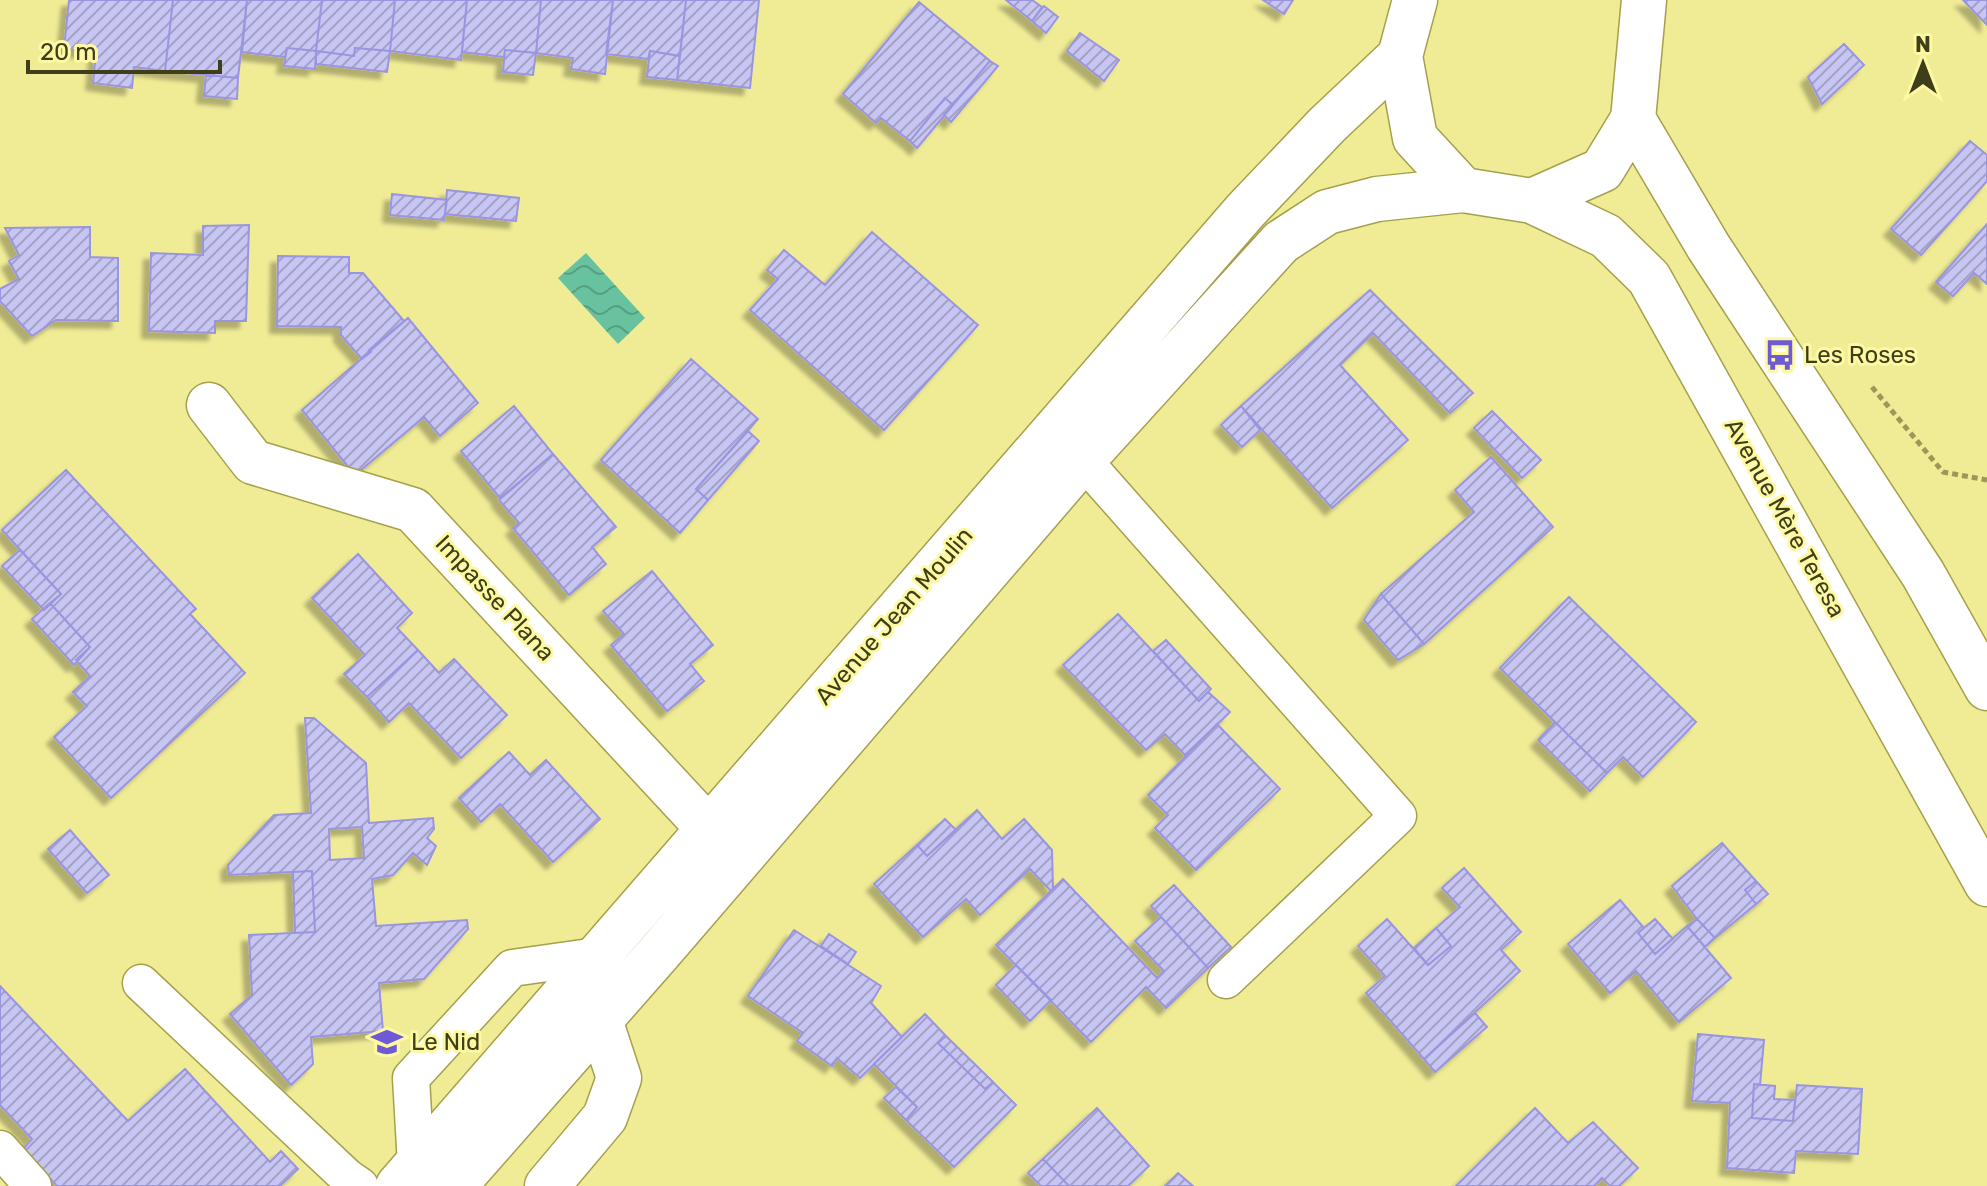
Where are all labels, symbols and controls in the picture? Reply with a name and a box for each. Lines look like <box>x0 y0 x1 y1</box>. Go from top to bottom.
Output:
scale bar <box>28 24 220 74</box>
north arrow <box>1883 24 1963 104</box>
text: N <box>1915 31 1931 58</box>
text: 20 m <box>40 38 97 66</box>
bus stop icon: Les Roses <box>1763 338 1797 372</box>
place label: Les Roses <box>1804 341 1916 369</box>
street label: Avenue Mère Teresa <box>1719 414 1851 622</box>
street label: Avenue Jean Moulin <box>809 522 979 710</box>
street label: Impasse Plana <box>430 529 560 667</box>
school or university icon: Le Nid <box>370 1025 404 1059</box>
place label: Le Nid <box>411 1028 480 1056</box>

